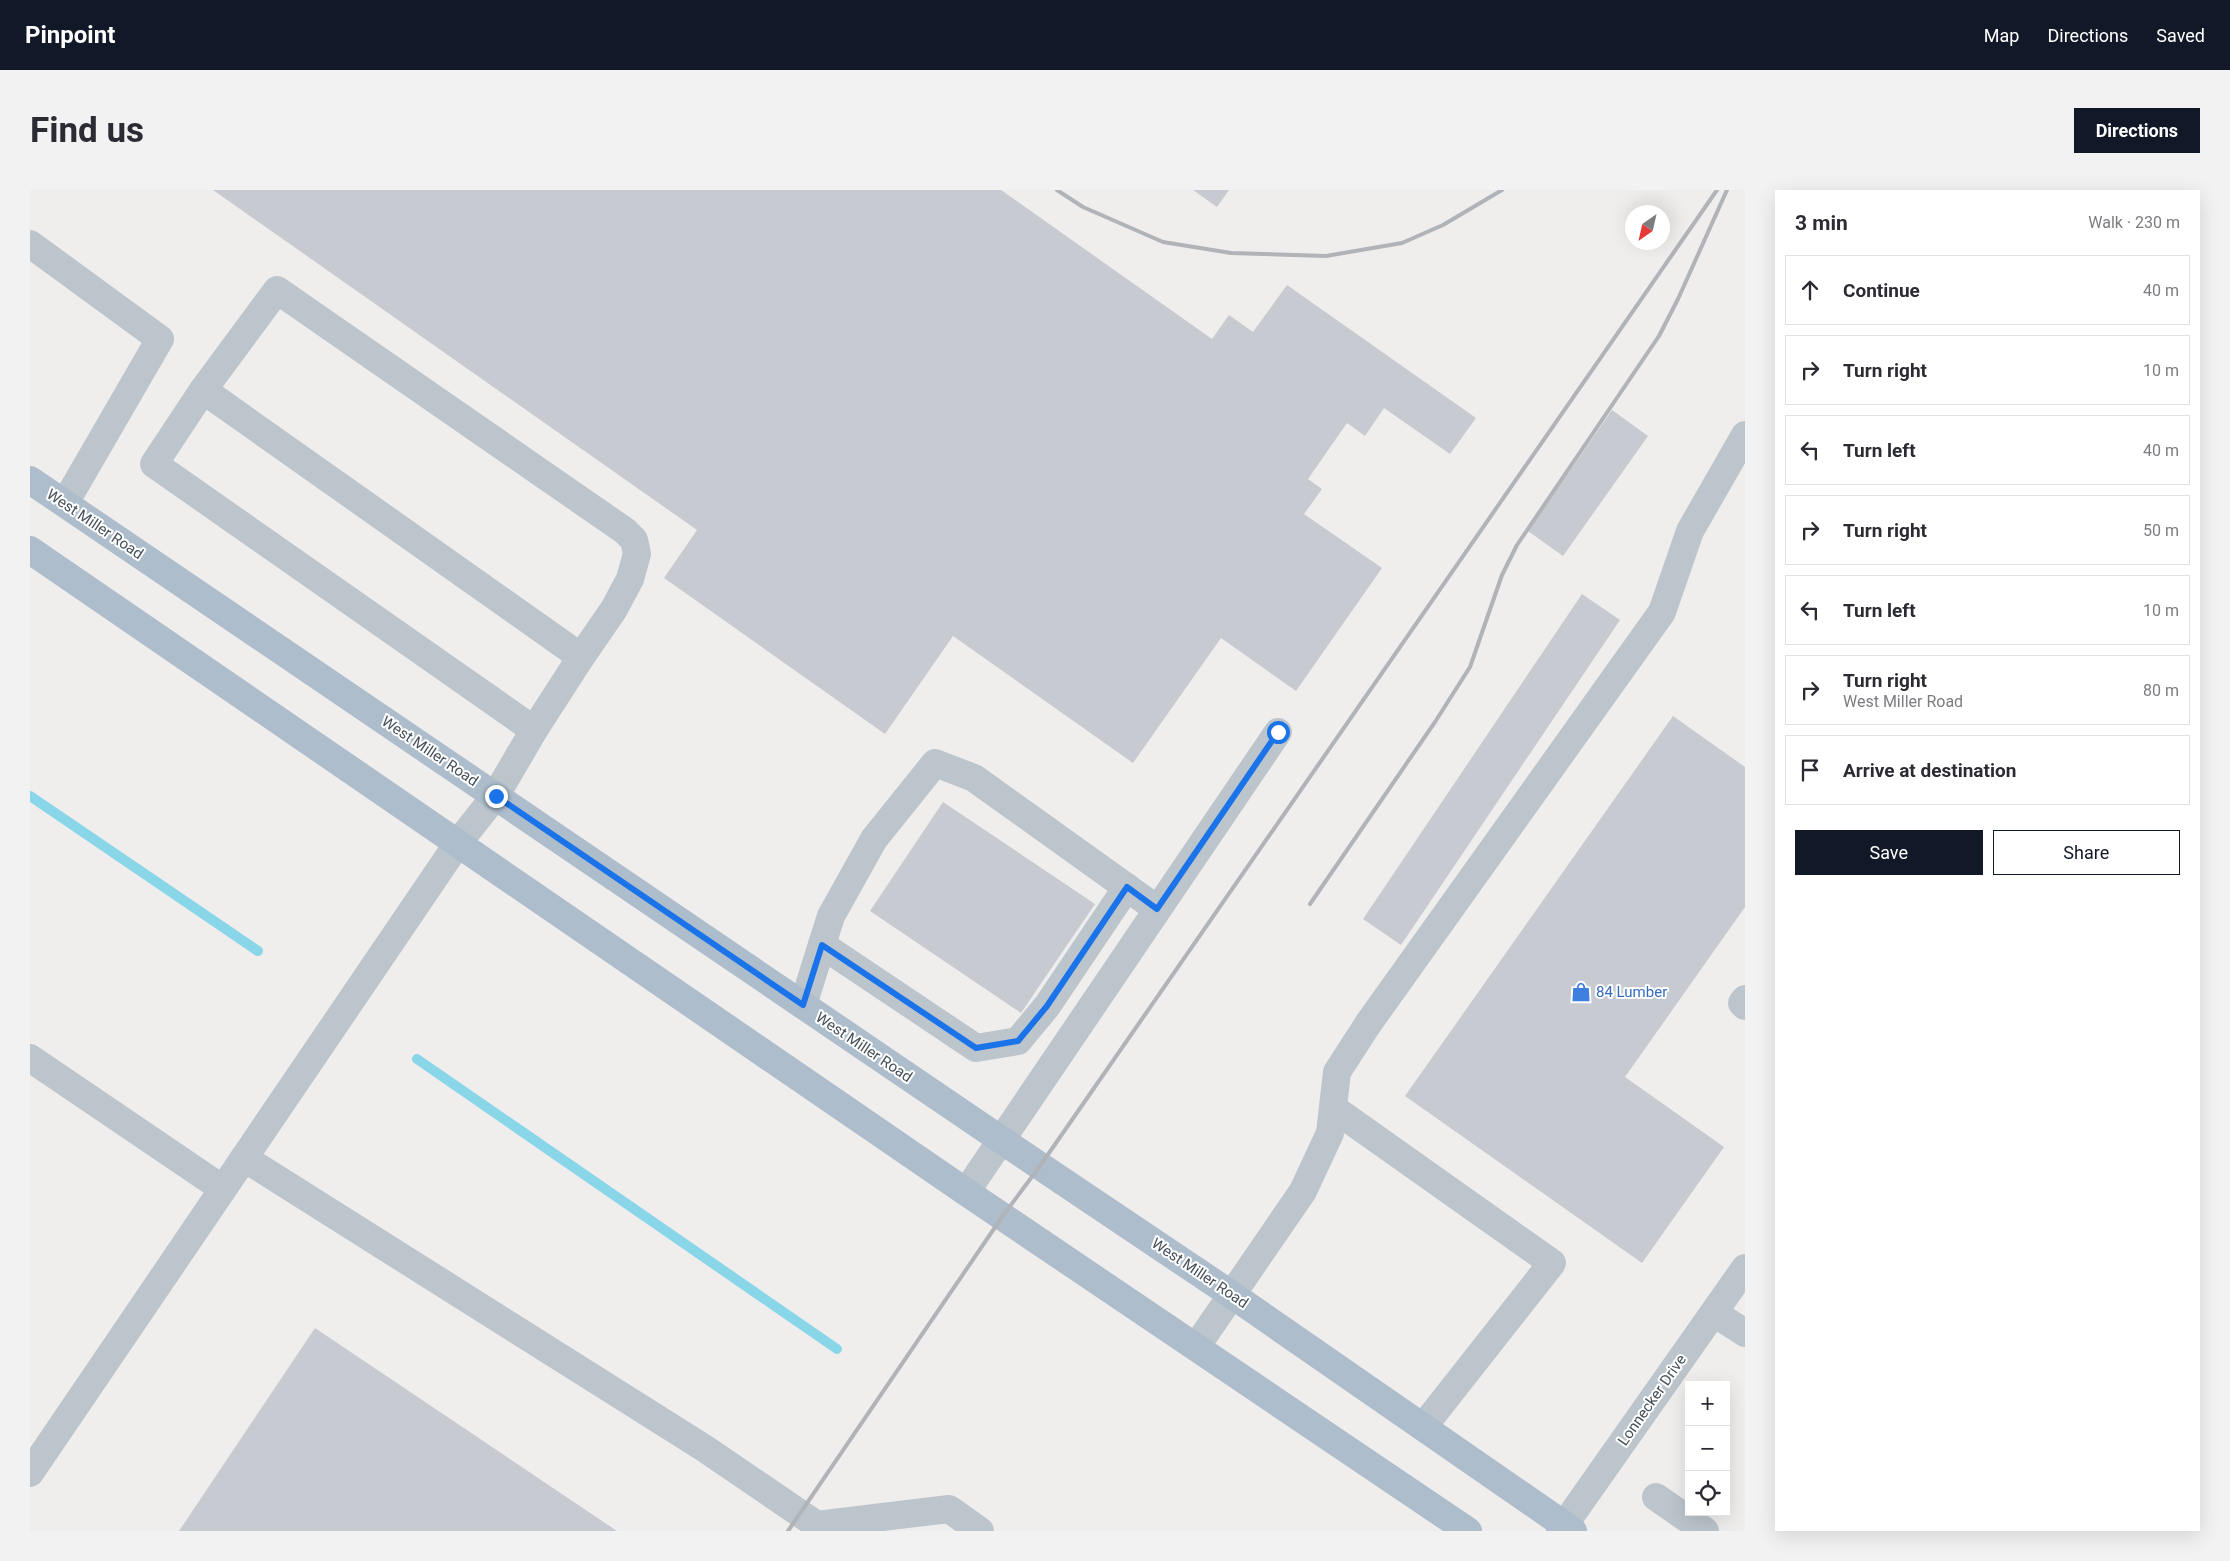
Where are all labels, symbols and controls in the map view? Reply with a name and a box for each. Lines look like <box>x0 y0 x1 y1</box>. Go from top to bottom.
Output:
text: Pinpoint <box>25 21 115 49</box>
text: Map <box>1984 25 2019 46</box>
text: Directions <box>2047 25 2128 46</box>
text: Saved <box>2156 25 2205 46</box>
button: Directions <box>2074 108 2200 153</box>
text: Find us <box>30 110 144 151</box>
north arrow <box>1625 205 1670 250</box>
text: 3 min <box>1795 211 1848 235</box>
text: Walk · 230 m <box>2088 213 2180 232</box>
icon: ahead <box>1796 276 1824 304</box>
text: Continue <box>1843 279 1920 302</box>
text: 40 m <box>2143 281 2179 300</box>
icon: right <box>1796 356 1824 384</box>
text: Turn right <box>1843 359 1927 382</box>
text: 10 m <box>2143 361 2179 380</box>
icon: left <box>1796 436 1824 464</box>
text: Turn left <box>1843 439 1916 462</box>
text: 40 m <box>2143 441 2179 460</box>
street label: West Miller Road <box>43 485 147 563</box>
icon: right <box>1796 516 1824 544</box>
text: Turn right <box>1843 519 1927 542</box>
text: 50 m <box>2143 521 2179 540</box>
icon: left <box>1796 596 1824 624</box>
text: Turn left <box>1843 599 1916 622</box>
text: 10 m <box>2143 601 2179 620</box>
text: Turn right <box>1843 669 1927 692</box>
icon: right <box>1796 676 1824 704</box>
text: 80 m <box>2143 681 2179 700</box>
text: West Miller Road <box>1843 692 1963 711</box>
street label: West Miller Road <box>378 712 482 790</box>
route start <box>1267 721 1290 744</box>
icon: arrive <box>1796 756 1824 784</box>
text: Arrive at destination <box>1843 759 2016 782</box>
route end <box>485 785 508 808</box>
button: Save <box>1795 830 1983 875</box>
button: Share <box>1993 830 2180 875</box>
shop icon: 84 Lumber <box>1570 981 1592 1003</box>
place label: 84 Lumber <box>1596 983 1667 1001</box>
street label: West Miller Road <box>812 1008 916 1086</box>
street label: West Miller Road <box>1148 1234 1252 1312</box>
street label: Lonnecker Drive <box>1614 1351 1690 1449</box>
map controls <box>1685 1381 1730 1516</box>
button: + <box>1685 1381 1730 1426</box>
button: − <box>1685 1426 1730 1471</box>
button: locate <box>1685 1471 1730 1516</box>

